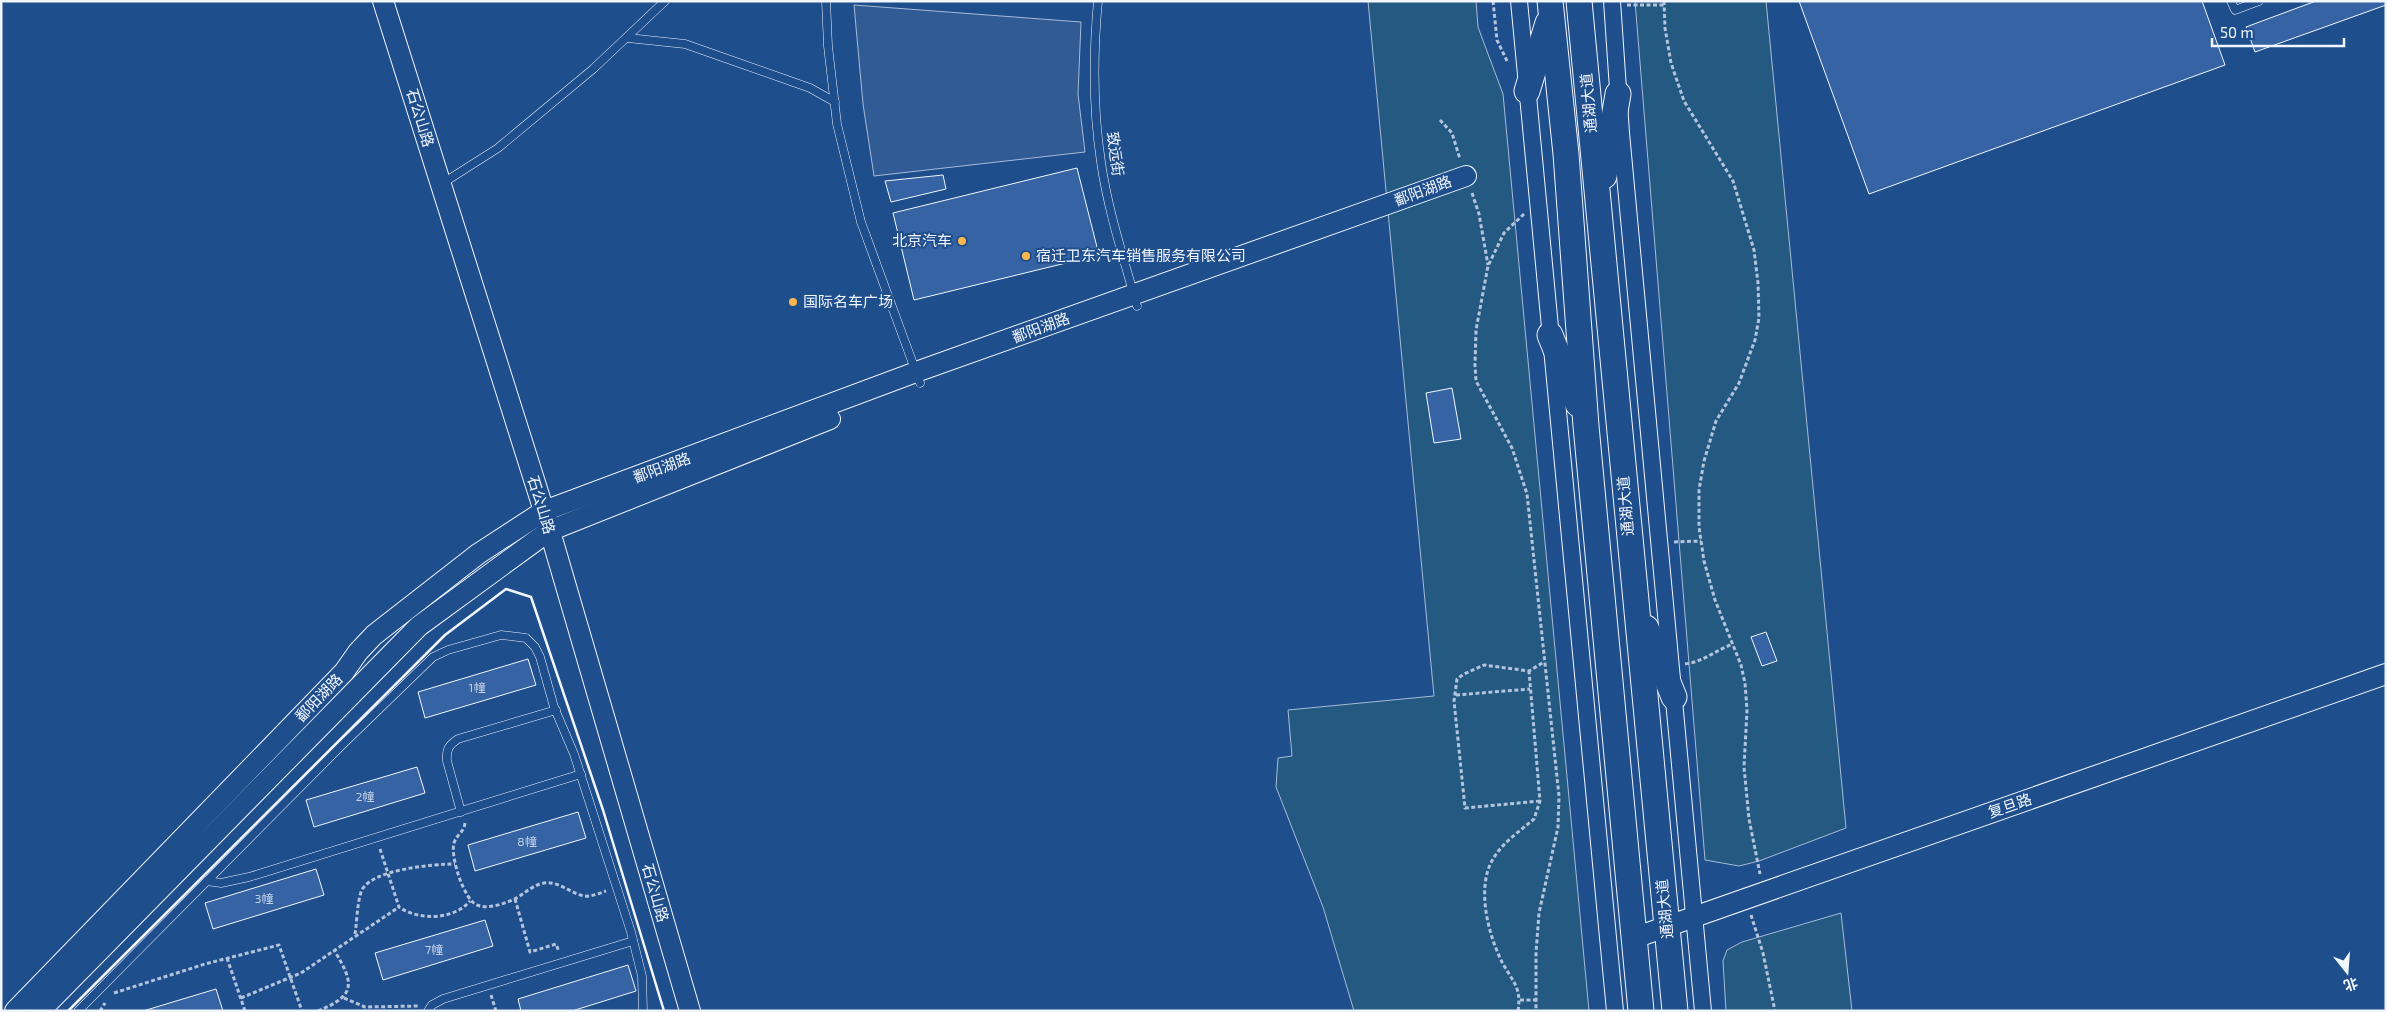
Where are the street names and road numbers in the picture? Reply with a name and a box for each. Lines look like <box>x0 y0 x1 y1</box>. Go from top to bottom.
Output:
street label: 通湖大道 <box>1576 72 1600 134</box>
street label: 石公山路 <box>404 86 438 149</box>
street label: 致远街 <box>1104 130 1128 177</box>
street label: 鄱阳湖路 <box>1391 171 1454 209</box>
street label: 鄱阳湖路 <box>1009 308 1072 346</box>
street label: 鄱阳湖路 <box>630 448 693 486</box>
street label: 石公山路 <box>525 473 559 536</box>
street label: 通湖大道 <box>1613 475 1637 537</box>
street label: 鄱阳湖路 <box>291 669 346 725</box>
street label: 复旦路 <box>1985 789 2034 821</box>
street label: 石公山路 <box>639 861 673 924</box>
street label: 通湖大道 <box>1652 878 1676 940</box>

